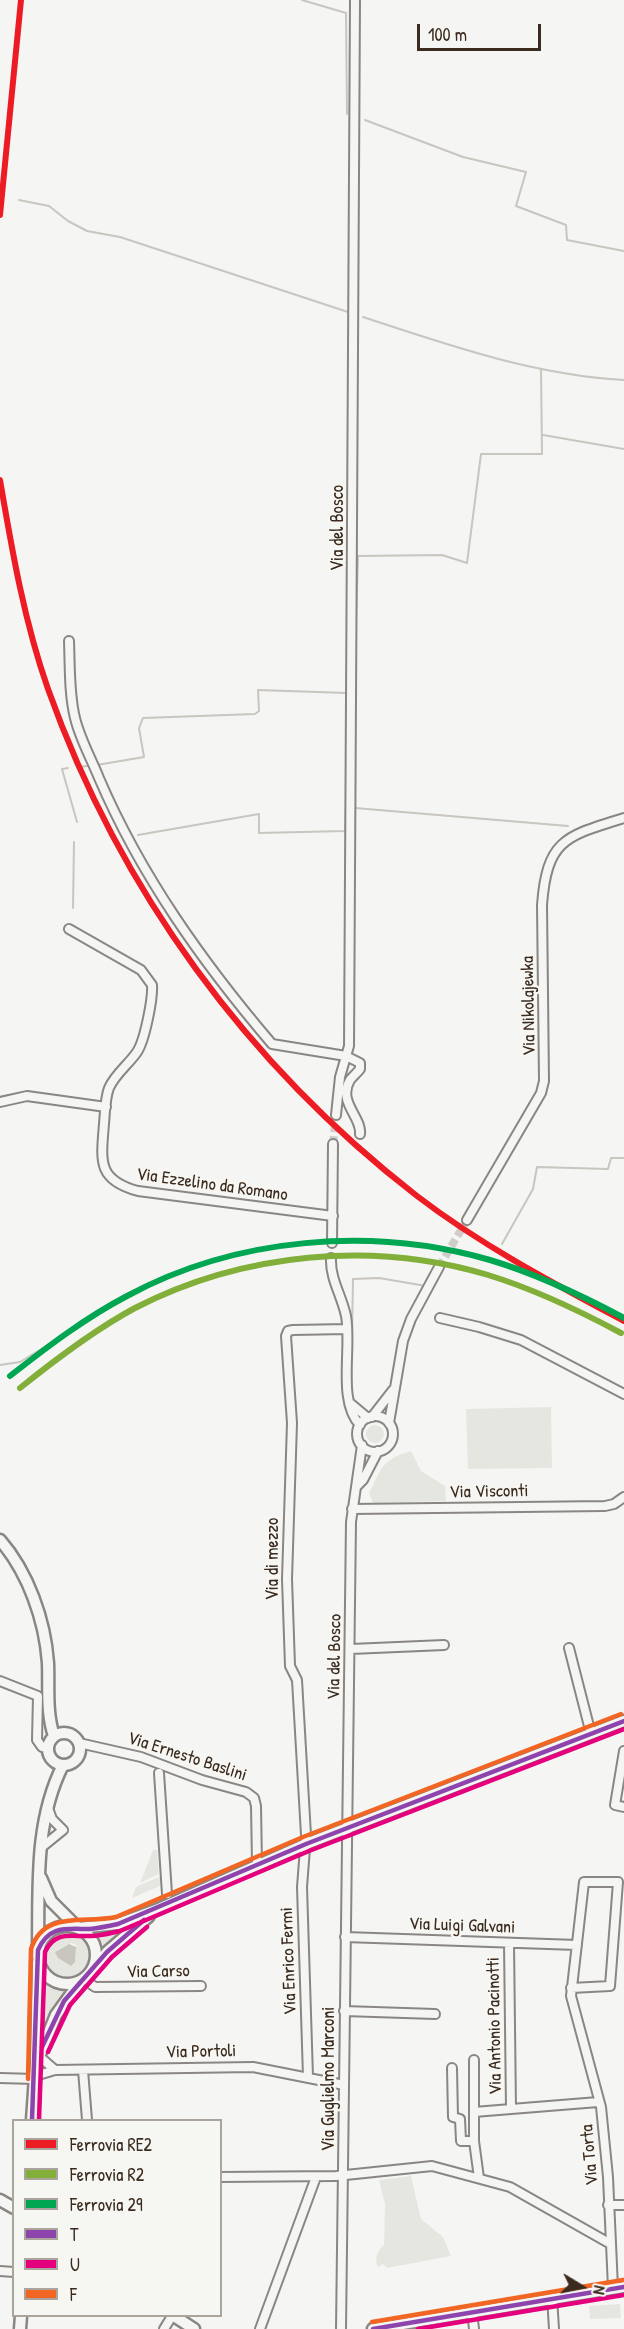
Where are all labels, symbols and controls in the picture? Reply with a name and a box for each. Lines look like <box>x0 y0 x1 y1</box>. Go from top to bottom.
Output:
scale bar <box>420 12 544 50</box>
text: 100 m <box>428 22 467 47</box>
street label: Via del Bosco <box>327 485 349 571</box>
street label: Via Nikolajewka <box>517 956 541 1056</box>
street label: Via Ezzelino da Romano <box>135 1164 289 1206</box>
street label: Via Visconti <box>449 1481 529 1503</box>
street label: Via di mezzo <box>262 1518 284 1600</box>
street label: Via del Bosco <box>323 1614 347 1700</box>
street label: Via Ernesto Baslini <box>125 1728 249 1786</box>
street label: Via Enrico Fermi <box>276 1907 302 2015</box>
street label: Via Luigi Galvani <box>408 1913 516 1939</box>
street label: Via Antonio Pacinotti <box>483 1957 507 2095</box>
street label: Via Carso <box>126 1961 190 1983</box>
street label: Via Guglielmo Marconi <box>318 2007 340 2151</box>
street label: Via Portoli <box>166 2041 236 2063</box>
legend <box>12 2119 222 2317</box>
street label: Via Torta <box>577 2124 603 2186</box>
text: Ferrovia RE2 <box>70 2132 152 2157</box>
text: Ferrovia R2 <box>70 2162 144 2187</box>
text: Ferrovia 29 <box>70 2192 143 2217</box>
text: T <box>70 2222 78 2247</box>
text: U <box>70 2252 80 2277</box>
north arrow <box>552 2257 612 2317</box>
text: F <box>70 2282 77 2307</box>
text: N <box>588 2284 611 2296</box>

